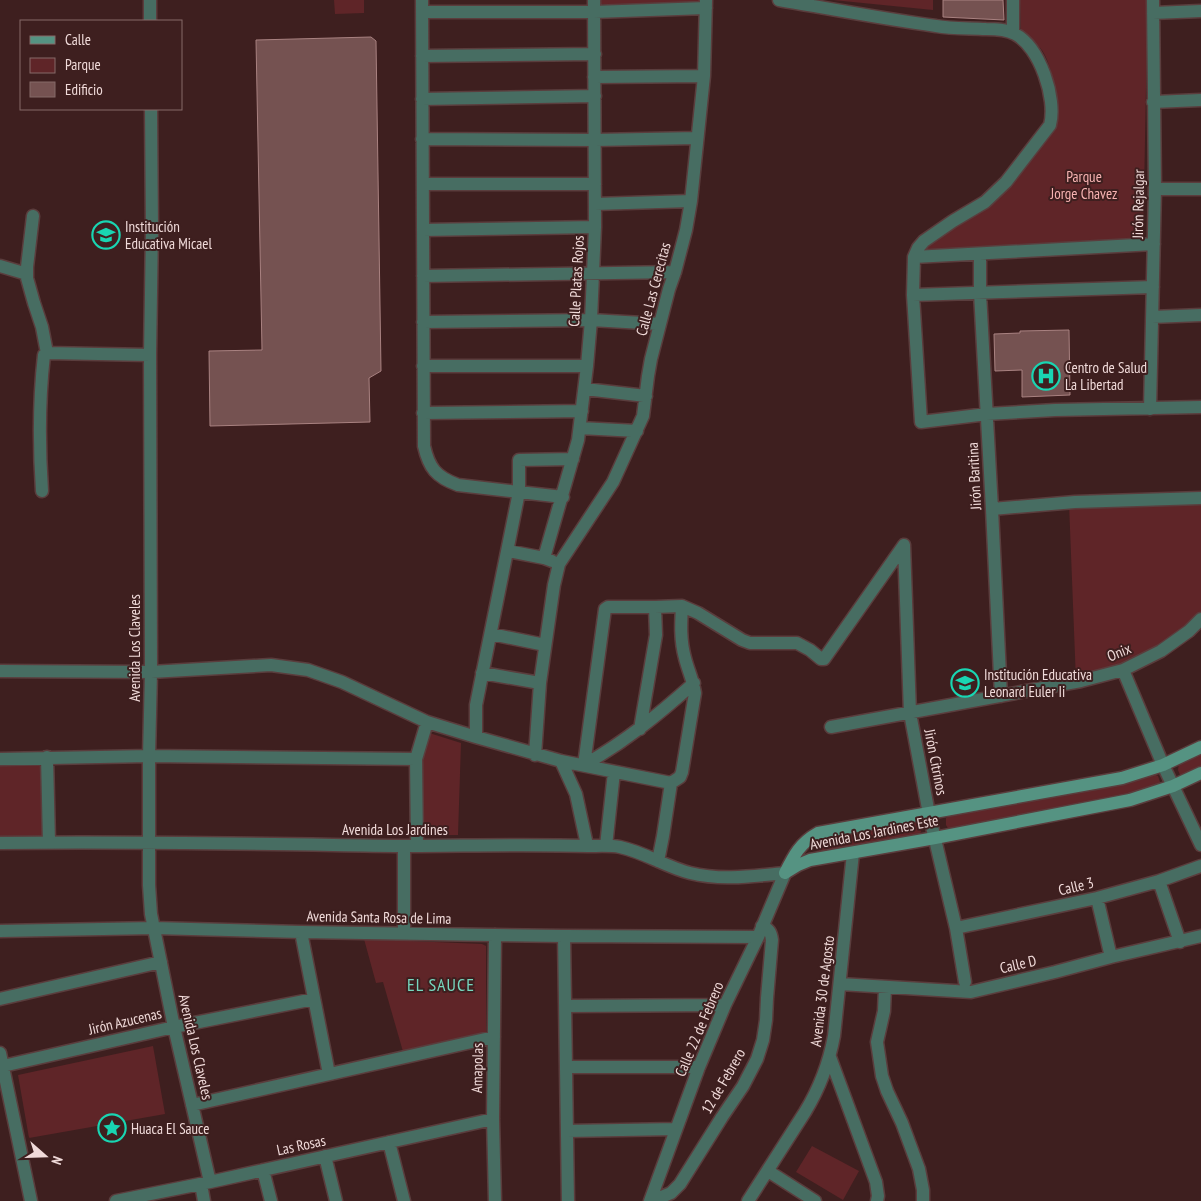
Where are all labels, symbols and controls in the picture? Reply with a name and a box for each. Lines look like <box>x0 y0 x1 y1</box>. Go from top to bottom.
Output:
legend <box>20 20 182 110</box>
text: Calle <box>65 30 91 49</box>
text: Parque <box>65 55 101 74</box>
text: Edificio <box>65 80 103 99</box>
park label: Parque Jorge Chavez <box>1050 167 1117 203</box>
street label: Jirón Rejalgar <box>1128 168 1148 240</box>
place label: Institución Educativa Micael <box>125 217 213 253</box>
school or university icon: Institución Educativa Micael <box>91 220 121 250</box>
street label: Calle Platas Rojos <box>564 235 588 327</box>
street label: Calle Las Cerecitas <box>631 240 675 338</box>
place label: Centro de Salud La Libertad <box>1065 358 1147 394</box>
hospital icon: Centro de Salud La Libertad <box>1031 361 1061 391</box>
street label: Jirón Baritina <box>963 442 985 511</box>
street label: Avenida Los Claveles <box>125 594 144 702</box>
street label: Onix <box>1104 639 1134 665</box>
place label: Institución Educativa Leonard Euler Ii <box>984 665 1092 701</box>
school or university icon: Institución Educativa Leonard Euler Ii <box>950 668 980 698</box>
street label: Jirón Citrinos <box>920 726 952 797</box>
street label: Avenida Los Jardines Este <box>808 810 940 854</box>
street label: Avenida Los Jardines <box>342 820 448 839</box>
street label: Calle 3 <box>1056 873 1096 899</box>
street label: Avenida Santa Rosa de Lima <box>306 906 452 928</box>
street label: Avenida 30 de Agosto <box>806 934 838 1048</box>
street label: Calle D <box>998 951 1038 977</box>
district label: EL SAUCE <box>407 973 475 996</box>
street label: Calle 22 de Febrero <box>670 979 728 1079</box>
street label: Avenida Los Claveles <box>175 992 217 1102</box>
street label: Jirón Azucenas <box>86 1003 163 1039</box>
street label: Amapolas <box>467 1043 487 1093</box>
street label: 12 de Febrero <box>697 1045 749 1117</box>
place icon: Huaca El Sauce <box>97 1113 127 1143</box>
place label: Huaca El Sauce <box>131 1119 209 1138</box>
north arrow <box>20 1131 70 1181</box>
street label: Las Rosas <box>275 1131 327 1159</box>
text: N <box>47 1154 67 1167</box>

